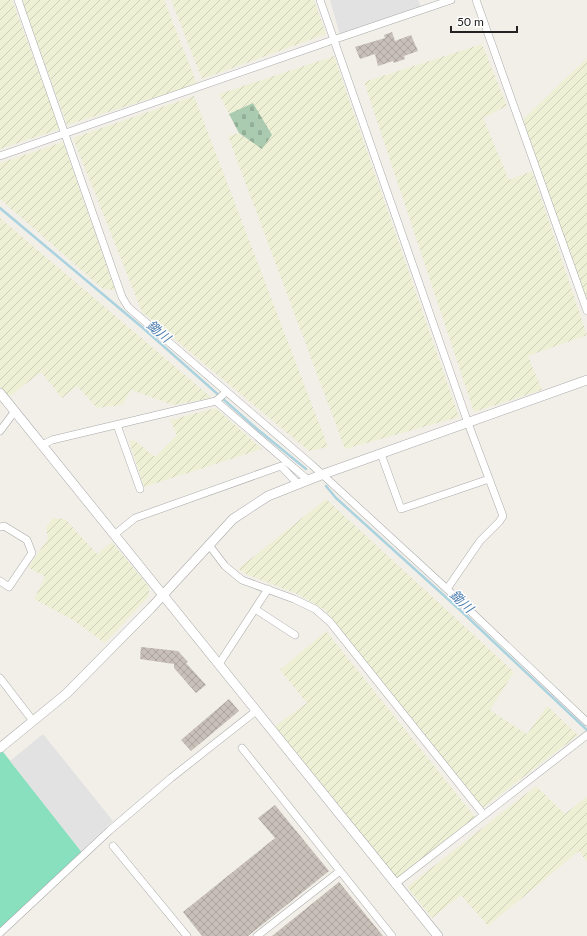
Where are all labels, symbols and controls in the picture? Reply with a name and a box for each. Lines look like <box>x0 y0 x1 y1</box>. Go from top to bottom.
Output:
scale bar <box>451 8 517 34</box>
text: 50 m <box>457 14 484 29</box>
water label: 鋤川 <box>144 317 176 347</box>
water label: 鋤川 <box>447 586 478 617</box>

